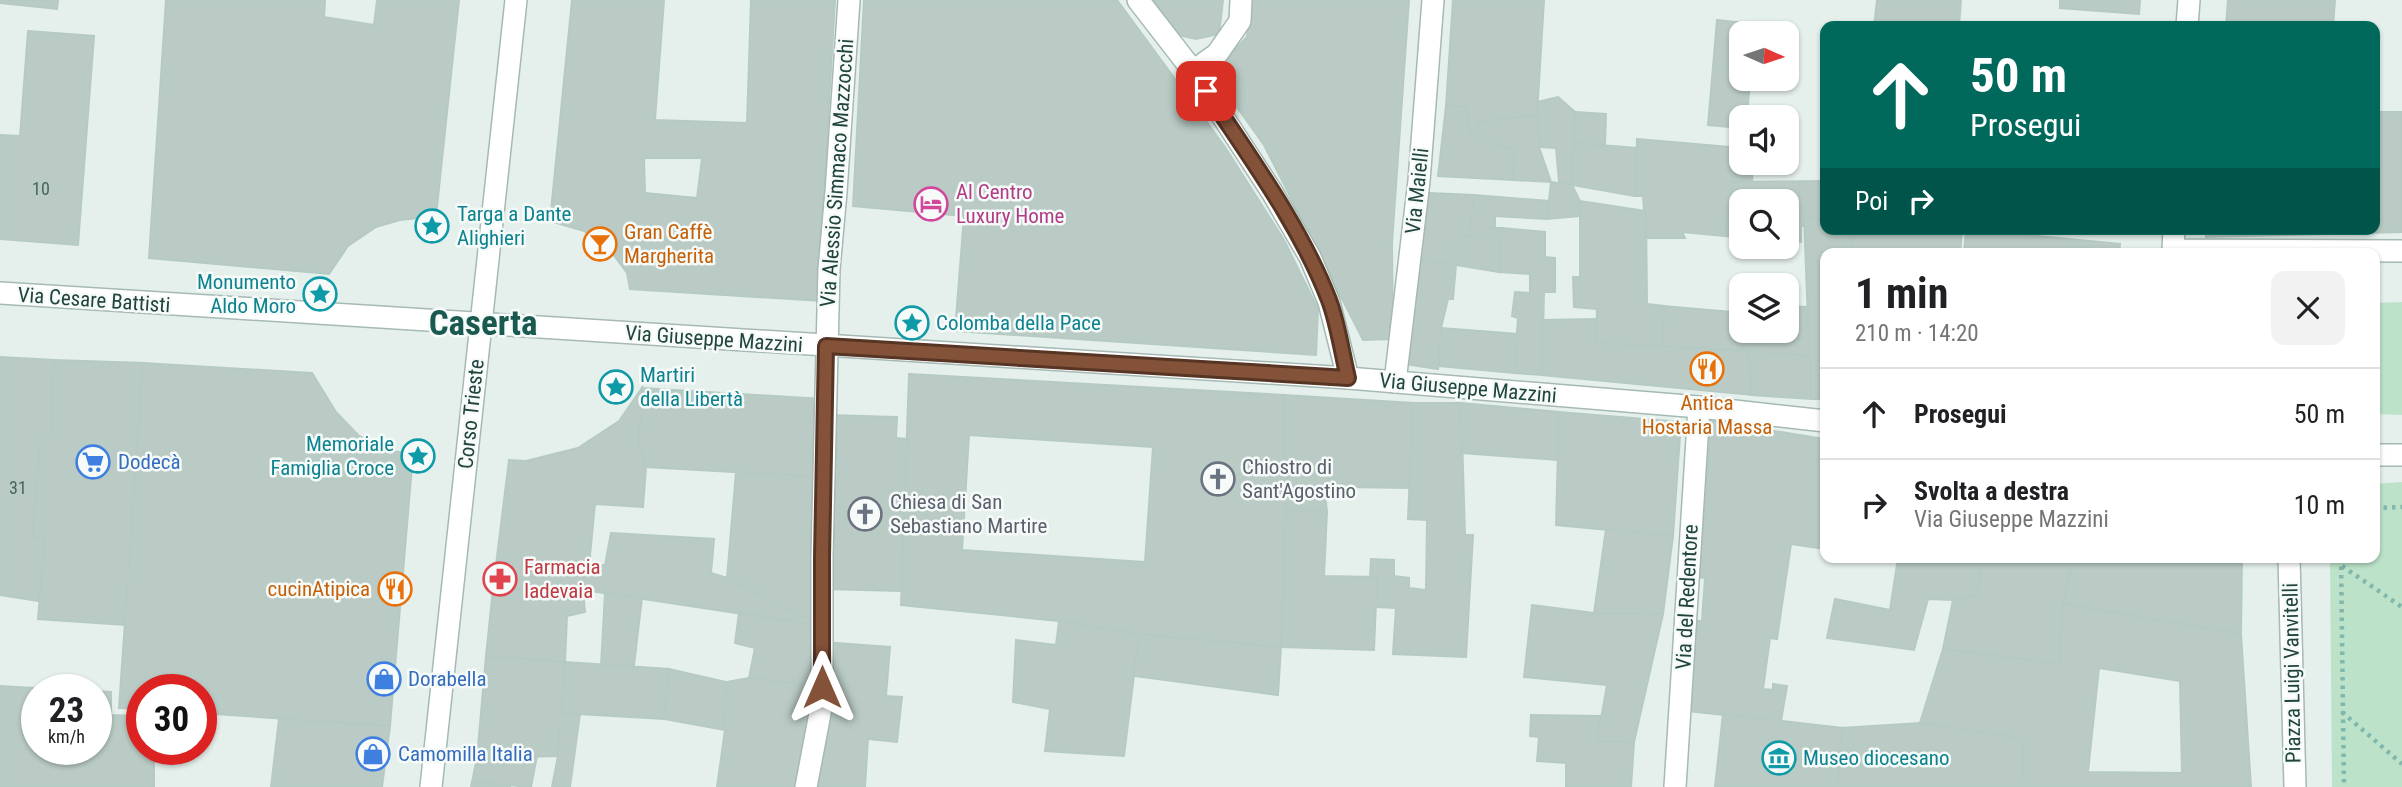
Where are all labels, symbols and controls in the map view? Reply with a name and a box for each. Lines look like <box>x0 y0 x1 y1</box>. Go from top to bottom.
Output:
north arrow <box>1729 21 1799 91</box>
map controls <box>1729 21 1799 343</box>
street label: Via Alessio Simmaco Mazzocchi <box>816 38 858 308</box>
text: 50 m <box>1970 47 2067 104</box>
icon: ahead <box>1855 49 1946 140</box>
pin <box>1176 61 1236 121</box>
icon: arrive <box>1187 72 1225 110</box>
button: sound <box>1729 105 1799 175</box>
text: Prosegui <box>1970 106 2081 144</box>
street label: Via Maielli <box>1401 147 1433 235</box>
house number: 10 <box>32 178 50 199</box>
place label: Al Centro Luxury Home <box>956 180 1065 228</box>
icon: right <box>1902 182 1940 220</box>
hotel icon: Al Centro Luxury Home <box>912 185 950 223</box>
text: Poi <box>1855 186 1888 216</box>
button: search <box>1729 189 1799 259</box>
place label: Targa a Dante Alighieri <box>457 202 572 250</box>
place icon: Targa a Dante Alighieri <box>413 207 451 245</box>
place label: Gran Caffè Margherita <box>624 220 714 268</box>
bar icon: Gran Caffè Margherita <box>581 225 619 263</box>
text: 1 min <box>1855 269 1948 318</box>
place label: Monumento Aldo Moro <box>197 270 296 318</box>
button: close <box>2271 271 2345 345</box>
button: layers <box>1729 273 1799 343</box>
place icon: Monumento Aldo Moro <box>301 275 339 313</box>
street label: Via Cesare Battisti <box>17 283 171 317</box>
district label: Caserta <box>429 303 537 344</box>
place icon: Colomba della Pace <box>893 304 931 342</box>
place label: Colomba della Pace <box>936 311 1101 335</box>
text: 210 m · 14:20 <box>1855 320 1979 347</box>
street label: Via Giuseppe Mazzini <box>624 321 804 357</box>
restaurant icon: Antica Hostaria Massa <box>1688 350 1726 388</box>
street label: Corso Trieste <box>453 358 489 470</box>
place label: Martiri della Libertà <box>640 363 743 411</box>
place icon: Martiri della Libertà <box>597 368 635 406</box>
street label: Via Giuseppe Mazzini <box>1378 368 1558 408</box>
place label: Antica Hostaria Massa <box>1642 391 1772 439</box>
icon: ahead <box>1855 395 1893 433</box>
text: Prosegui <box>1914 399 2007 429</box>
text: 50 m <box>2294 399 2345 429</box>
place label: Memoriale Famiglia Croce <box>271 432 394 480</box>
place icon: Memoriale Famiglia Croce <box>399 437 437 475</box>
supermarket icon: Dodecà <box>74 443 112 481</box>
place label: Dodecà <box>118 450 181 474</box>
place label: Chiostro di Sant'Agostino <box>1242 455 1356 503</box>
church icon: Chiostro di Sant'Agostino <box>1199 460 1237 498</box>
text: Svolta a destra <box>1914 476 2069 506</box>
house number: 31 <box>9 477 27 498</box>
icon: right <box>1855 486 1893 524</box>
place label: Chiesa di San Sebastiano Martire <box>890 490 1047 538</box>
text: 10 m <box>2294 490 2345 520</box>
church icon: Chiesa di San Sebastiano Martire <box>846 495 884 533</box>
text: Via Giuseppe Mazzini <box>1914 506 2109 533</box>
street label: Via del Redentore <box>1671 524 1703 670</box>
place label: Farmacia Iadevaia <box>524 555 601 603</box>
pharmacy icon: Farmacia Iadevaia <box>481 560 519 598</box>
restaurant icon: cucinAtipica <box>376 570 414 608</box>
place label: cucinAtipica <box>268 577 370 601</box>
street label: Piazza Luigi Vanvitelli <box>2278 583 2306 763</box>
position arrow <box>785 650 859 724</box>
shop icon: Dorabella <box>365 660 403 698</box>
place label: Dorabella <box>408 667 486 691</box>
speed limit sign: 30 <box>126 674 217 765</box>
text: 23 <box>49 690 84 731</box>
text: km/h <box>48 726 85 747</box>
shop icon: Camomilla Italia <box>354 735 392 773</box>
museum icon: Museo diocesano <box>1760 739 1798 777</box>
place label: Camomilla Italia <box>398 742 533 766</box>
place label: Museo diocesano <box>1803 746 1949 770</box>

